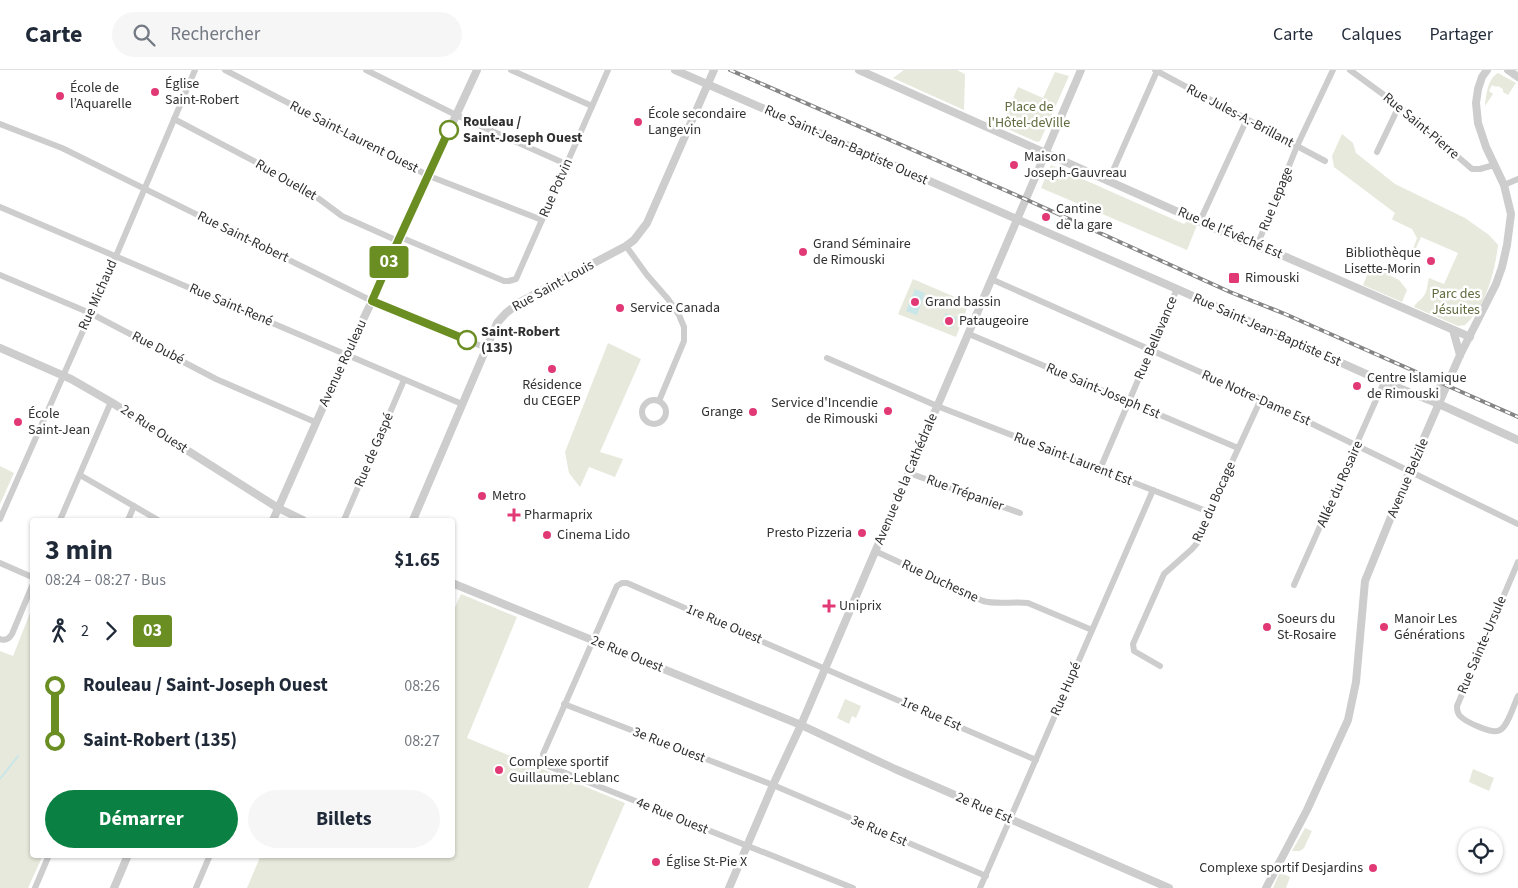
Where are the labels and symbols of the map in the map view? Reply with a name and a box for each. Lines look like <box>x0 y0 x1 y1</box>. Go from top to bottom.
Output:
place label: Église Saint-Robert <box>165 74 239 110</box>
place label: École de l’Aquarelle <box>70 78 132 114</box>
street label: Rue Jules-A.-Brillant <box>1183 79 1297 153</box>
marker: Église Saint-Robert <box>149 86 161 98</box>
street label: Rue Saint-Pierre <box>1378 88 1464 164</box>
marker: École de l’Aquarelle <box>54 90 66 102</box>
street label: Rue Saint-Laurent Ouest <box>286 96 422 178</box>
park label: Place de l'Hôtel-deVille <box>988 97 1070 133</box>
street label: Rue Saint-Jean-Baptiste Ouest <box>761 100 931 190</box>
place label: École secondaire Langevin <box>648 104 746 140</box>
place label: Rouleau / Saint-Joseph Ouest <box>463 112 583 148</box>
marker: École secondaire Langevin <box>632 116 644 128</box>
marker: Rouleau / Saint-Joseph Ouest <box>439 120 459 140</box>
place label: Maison Joseph-Gauvreau <box>1024 147 1127 183</box>
street label: Rue Ouellet <box>252 154 321 206</box>
street label: Rue Potvin <box>534 155 578 221</box>
marker: Maison Joseph-Gauvreau <box>1008 159 1020 171</box>
street label: Rue Lepage <box>1254 164 1298 234</box>
place label: Cantine de la gare <box>1056 199 1113 235</box>
street label: Rue de l'Évêché Est <box>1175 202 1286 264</box>
street label: Rue Saint-Robert <box>194 206 292 268</box>
marker: Cantine de la gare <box>1040 211 1052 223</box>
place label: Grand Séminaire de Rimouski <box>813 234 911 270</box>
place label: Bibliothèque Lisette-Morin <box>1344 243 1421 279</box>
line badge: 03 <box>366 246 412 278</box>
marker: Grand Séminaire de Rimouski <box>797 246 809 258</box>
street label: Rue Saint-Louis <box>508 255 598 317</box>
marker: Bibliothèque Lisette-Morin <box>1425 255 1437 267</box>
street label: Rue Michaud <box>74 256 122 334</box>
place label: Rimouski <box>1245 268 1299 288</box>
marker: Rimouski <box>1227 271 1241 285</box>
street label: Rue Saint-René <box>186 278 276 332</box>
park label: Parc des Jésuites <box>1432 284 1481 320</box>
street label: Rue Saint-Jean-Baptiste Est <box>1190 288 1345 372</box>
place label: Grand bassin <box>925 292 1001 312</box>
street label: Rue Bellavance <box>1129 293 1183 383</box>
marker: Grand bassin <box>909 296 921 308</box>
place label: Service Canada <box>630 298 720 318</box>
marker: Service Canada <box>614 302 626 314</box>
place label: Pataugeoire <box>959 311 1029 331</box>
marker: Pataugeoire <box>943 315 955 327</box>
street label: Avenue Rouleau <box>314 316 372 410</box>
place label: Saint-Robert (135) <box>481 322 561 358</box>
street label: Rue Dubé <box>128 326 188 370</box>
marker: Saint-Robert (135) <box>457 330 477 350</box>
street label: Rue Saint-Joseph Est <box>1043 358 1163 424</box>
marker: Résidence du CEGEP <box>546 363 558 375</box>
street label: Rue Notre-Dame Est <box>1198 365 1314 431</box>
place label: Centre Islamique de Rimouski <box>1367 368 1466 404</box>
place label: Résidence du CEGEP <box>522 375 582 411</box>
marker: Centre Islamique de Rimouski <box>1351 380 1363 392</box>
place label: Service d'Incendie de Rimouski <box>771 393 878 429</box>
street label: 2e Rue Ouest <box>117 400 192 458</box>
place label: Grange <box>701 402 743 422</box>
place label: École Saint-Jean <box>28 404 90 440</box>
marker: Service d'Incendie de Rimouski <box>882 405 894 417</box>
marker: Grange <box>747 406 759 418</box>
street label: Rue de Gaspé <box>349 410 399 490</box>
street label: Avenue de la Cathédrale <box>869 410 943 548</box>
marker: École Saint-Jean <box>12 416 24 428</box>
street label: Rue Saint-Laurent Est <box>1011 427 1136 491</box>
street label: Avenue Belzile <box>1382 435 1434 521</box>
street label: Allée du Rosaire <box>1312 437 1368 531</box>
street label: Rue du Bocage <box>1187 458 1241 546</box>
street label: Rue Trépanier <box>923 470 1007 516</box>
place label: Metro <box>492 486 526 506</box>
marker: Metro <box>476 490 488 502</box>
place label: Pharmaprix <box>524 505 593 525</box>
marker: Pharmaprix <box>508 509 520 521</box>
place label: Presto Pizzeria <box>766 523 852 543</box>
place label: Cinema Lido <box>557 525 630 545</box>
marker: Presto Pizzeria <box>856 527 868 539</box>
marker: Cinema Lido <box>541 529 553 541</box>
street label: Rue Duchesne <box>898 554 982 608</box>
street label: Rue Sainte-Ursule <box>1452 593 1512 697</box>
place label: Uniprix <box>839 596 882 616</box>
street label: 1re Rue Ouest <box>683 599 765 649</box>
marker: Uniprix <box>823 600 835 612</box>
place label: Soeurs du St-Rosaire <box>1277 609 1336 645</box>
place label: Manoir Les Générations <box>1394 609 1465 645</box>
marker: Soeurs du St-Rosaire <box>1261 621 1273 633</box>
marker: Manoir Les Générations <box>1378 621 1390 633</box>
street label: 2e Rue Ouest <box>588 630 666 678</box>
street label: Rue Hupé <box>1046 659 1086 719</box>
street label: 1re Rue Est <box>897 692 965 736</box>
street label: 3e Rue Ouest <box>630 722 708 768</box>
place label: Complexe sportif Guillaume-Leblanc <box>509 752 620 788</box>
marker: Complexe sportif Guillaume-Leblanc <box>493 764 505 776</box>
street label: 2e Rue Est <box>953 787 1016 829</box>
street label: 4e Rue Ouest <box>633 792 711 840</box>
street label: 3e Rue Est <box>848 810 911 852</box>
place label: Église St-Pie X <box>666 852 747 872</box>
marker: Église St-Pie X <box>650 856 662 868</box>
place label: Complexe sportif Desjardins <box>1199 858 1363 878</box>
marker: Complexe sportif Desjardins <box>1367 862 1379 874</box>

